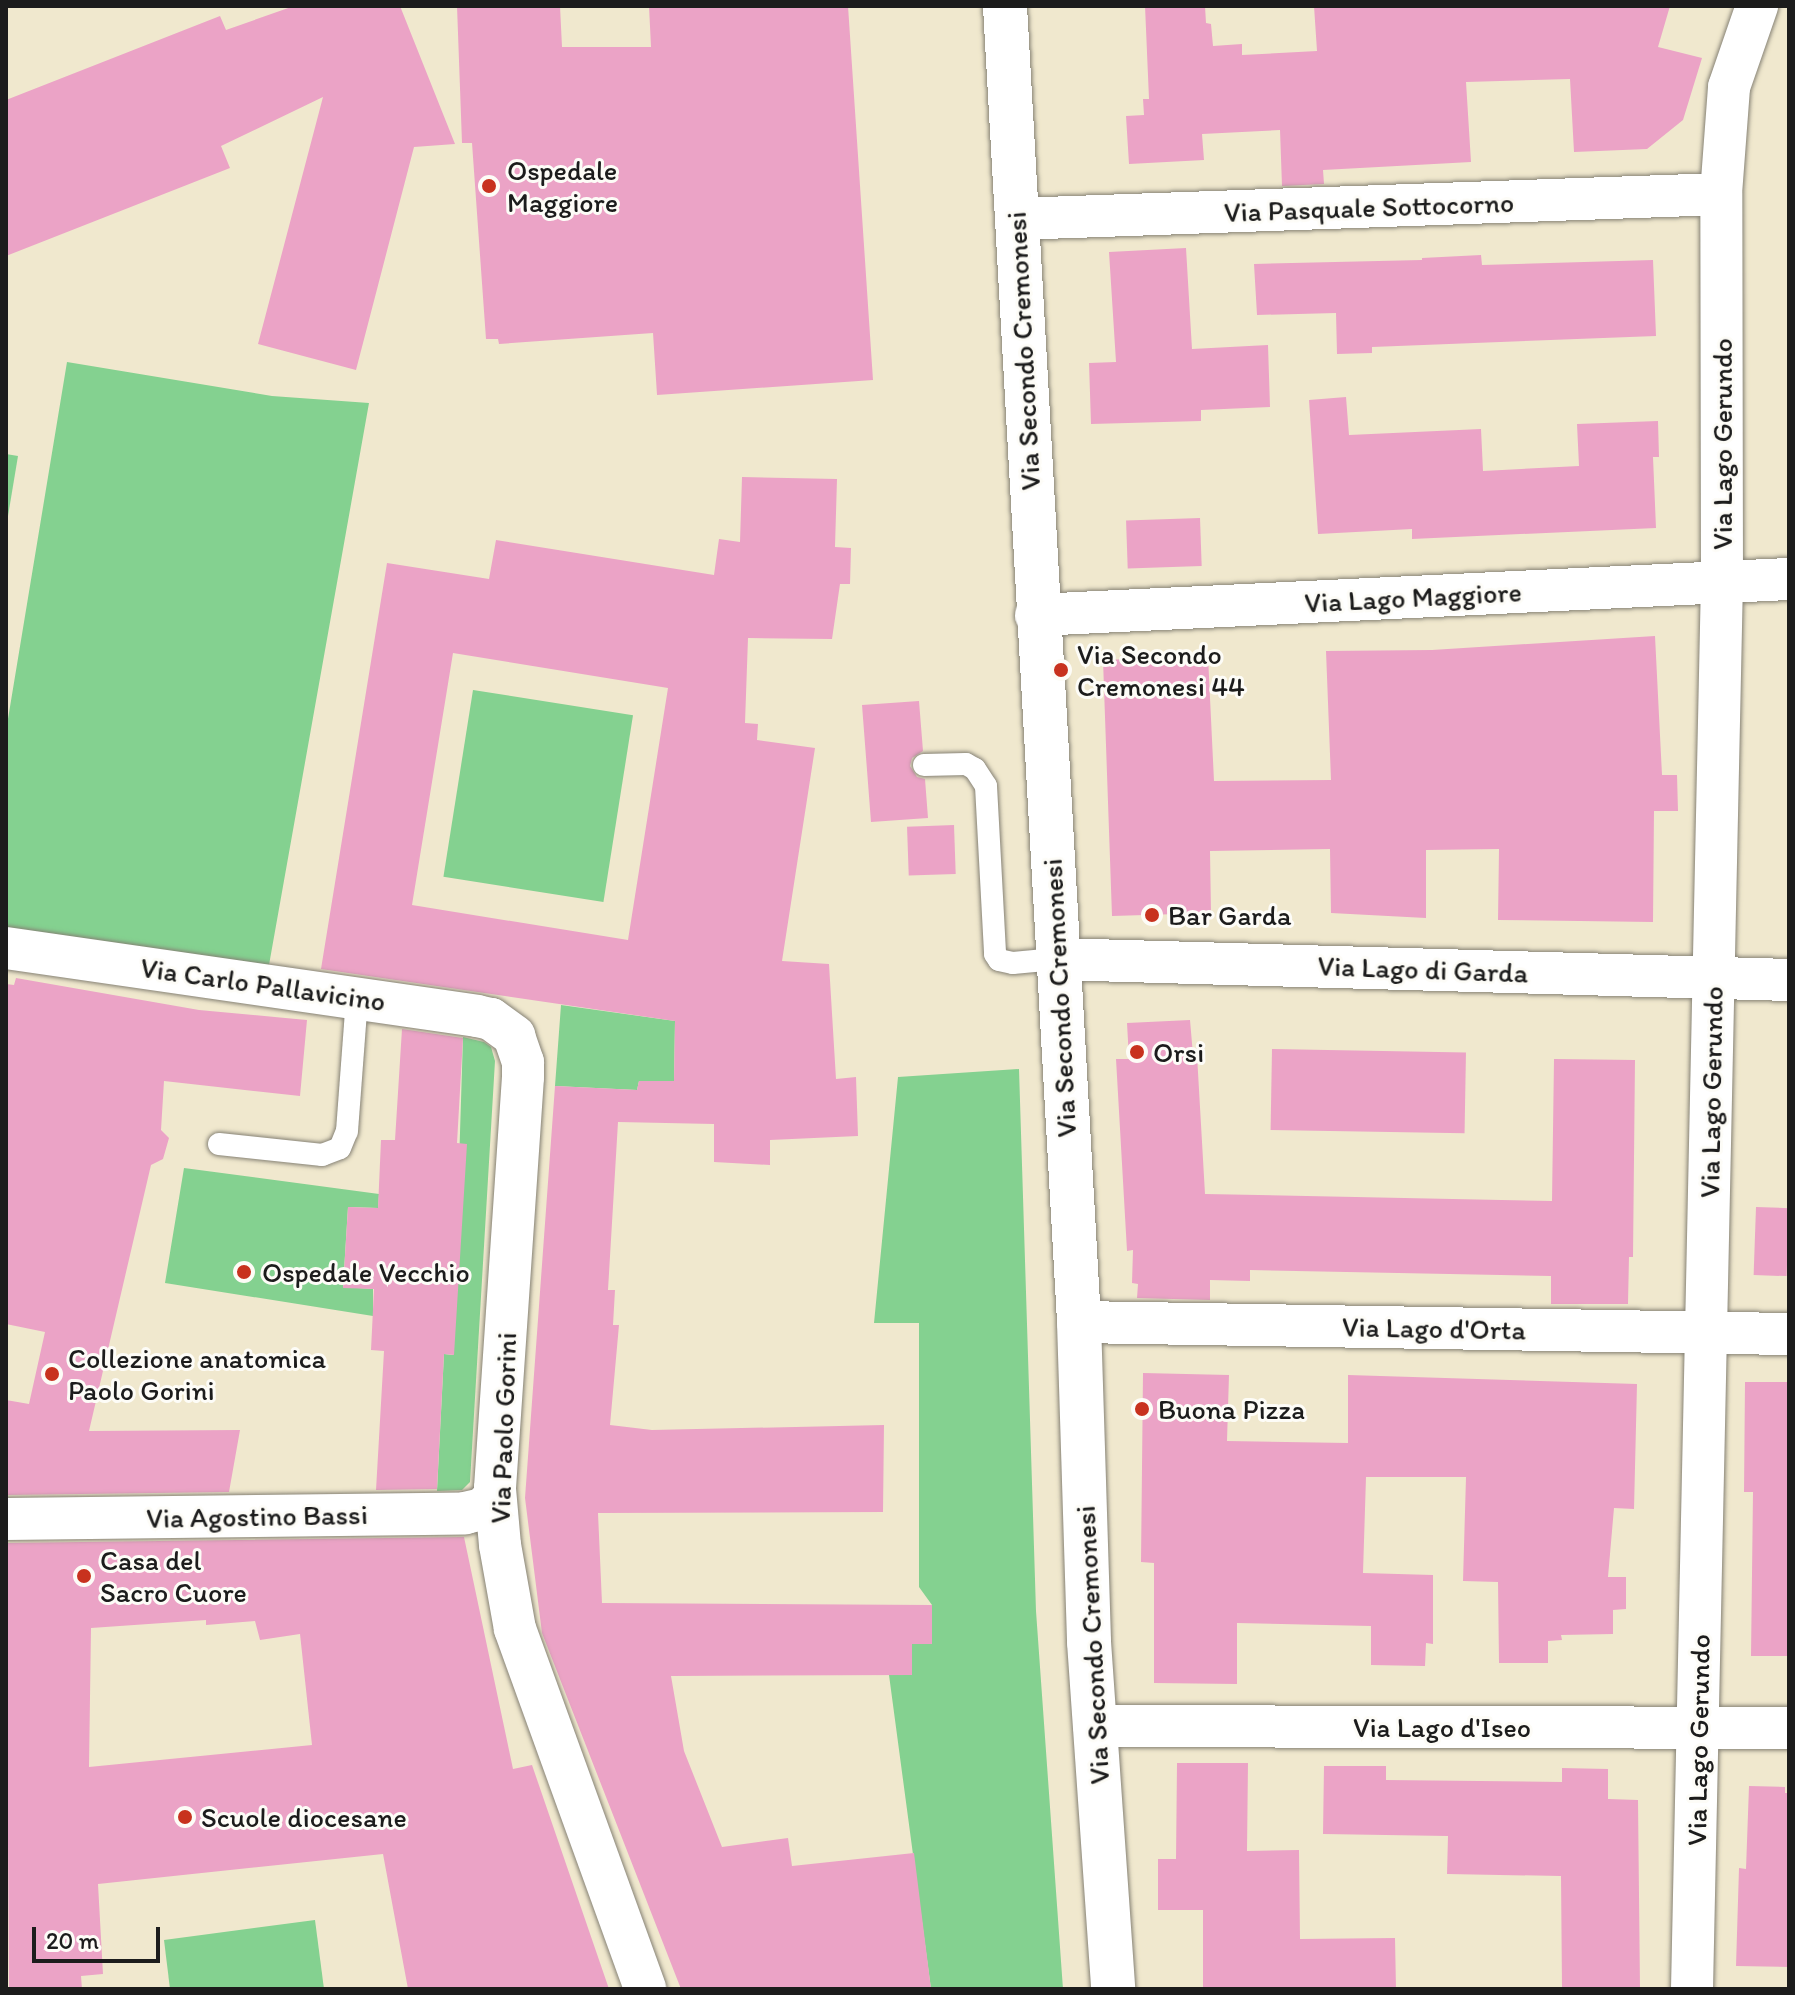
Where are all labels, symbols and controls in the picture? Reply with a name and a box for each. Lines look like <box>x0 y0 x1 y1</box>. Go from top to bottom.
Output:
place label: Ospedale Maggiore <box>507 153 618 219</box>
marker: Ospedale Maggiore <box>478 175 500 197</box>
street label: Via Pasquale Sottocorno <box>1224 185 1514 229</box>
street label: Via Secondo Cremonesi <box>999 211 1047 491</box>
street label: Via Lago Gerundo <box>1705 339 1739 549</box>
street label: Via Lago Maggiore <box>1303 575 1523 619</box>
place label: Via Secondo Cremonesi 44 <box>1077 637 1245 703</box>
marker: Via Secondo Cremonesi 44 <box>1052 661 1070 679</box>
street label: Via Secondo Cremonesi <box>1035 858 1083 1138</box>
place label: Bar Garda <box>1168 898 1292 932</box>
marker: Bar Garda <box>1143 906 1161 924</box>
street label: Via Lago di Garda <box>1317 949 1529 989</box>
street label: Via Carlo Pallavicino <box>139 950 387 1018</box>
street label: Via Lago Gerundo <box>1692 986 1730 1198</box>
place label: Orsi <box>1153 1035 1204 1069</box>
marker: Orsi <box>1128 1043 1146 1061</box>
place label: Ospedale Vecchio <box>262 1255 470 1289</box>
marker: Ospedale Vecchio <box>233 1261 255 1283</box>
street label: Via Lago d'Orta <box>1342 1310 1526 1346</box>
street label: Via Paolo Gorini <box>483 1332 523 1524</box>
place label: Collezione anatomica Paolo Gorini <box>68 1341 326 1407</box>
marker: Collezione anatomica Paolo Gorini <box>43 1365 61 1383</box>
place label: Buona Pizza <box>1158 1392 1305 1426</box>
marker: Buona Pizza <box>1133 1400 1151 1418</box>
street label: Via Agostino Bassi <box>146 1497 368 1535</box>
street label: Via Secondo Cremonesi <box>1068 1505 1116 1785</box>
place label: Casa del Sacro Cuore <box>100 1543 247 1609</box>
marker: Casa del Sacro Cuore <box>75 1567 93 1585</box>
street label: Via Lago Gerundo <box>1679 1634 1717 1846</box>
street label: Via Lago d'Iseo <box>1353 1710 1531 1744</box>
place label: Scuole diocesane <box>201 1800 407 1834</box>
marker: Scuole diocesane <box>176 1808 194 1826</box>
scale bar <box>36 1911 164 1961</box>
text: 20 m <box>46 1926 99 1955</box>

